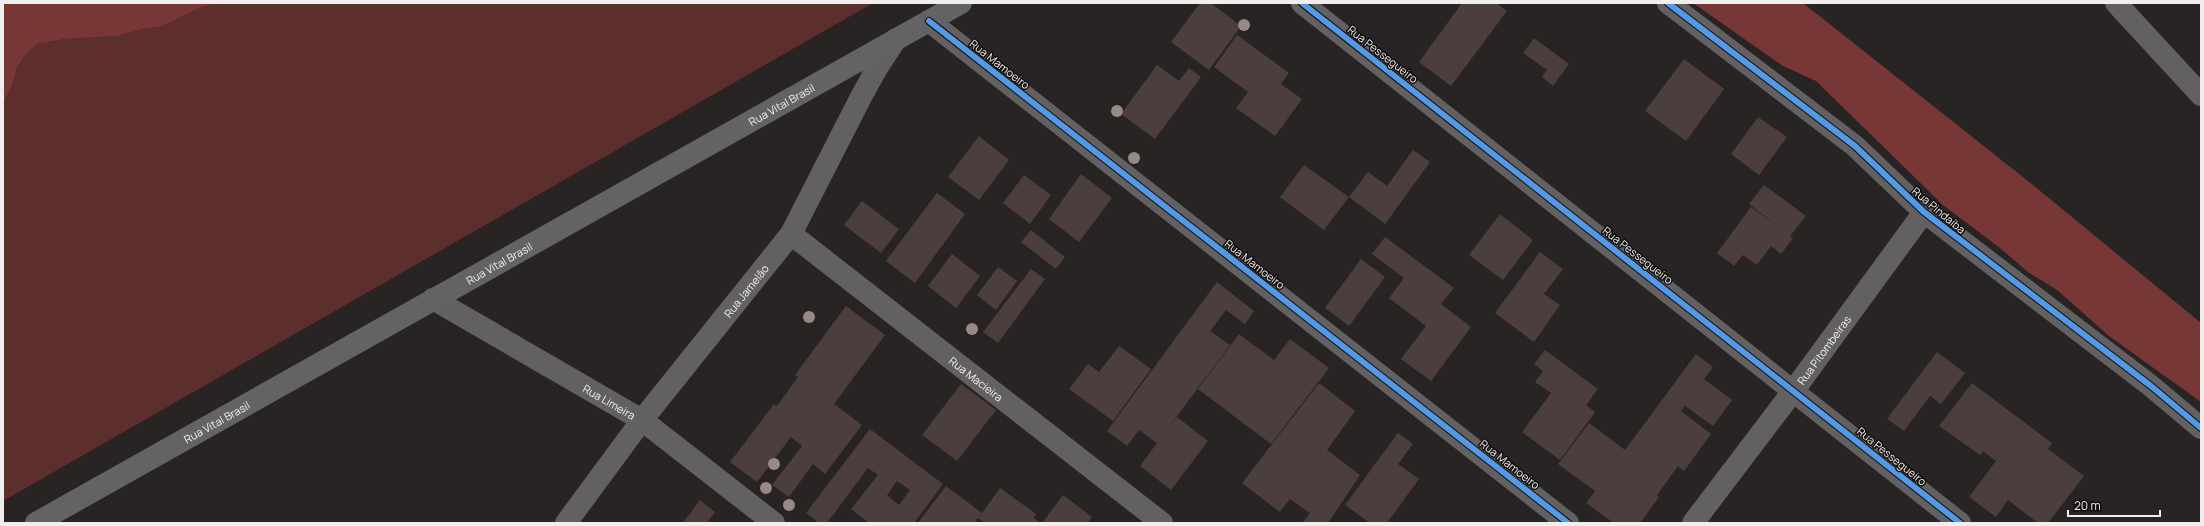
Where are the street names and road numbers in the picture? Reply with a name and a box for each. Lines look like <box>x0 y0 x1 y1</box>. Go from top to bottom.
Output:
street label: Rua Pessegueiro <box>1345 22 1422 86</box>
street label: Rua Mamoeiro <box>967 36 1033 92</box>
street label: Rua Vital Brasil <box>746 79 817 129</box>
street label: Rua Pindaíba <box>1909 183 1969 237</box>
street label: Rua Pessegueiro <box>1600 223 1677 287</box>
street label: Rua Mamoeiro <box>1222 236 1288 292</box>
street label: Rua Vital Brasil <box>463 238 535 287</box>
street label: Rua Jamelão <box>720 260 772 320</box>
street label: Rua Pitombeiras <box>1793 312 1854 387</box>
street label: Rua Macieira <box>946 353 1006 404</box>
street label: Rua Limeira <box>581 380 638 422</box>
street label: Rua Vital Brasil <box>181 397 252 446</box>
street label: Rua Pessegueiro <box>1854 423 1930 489</box>
street label: Rua Mamoeiro <box>1477 436 1543 492</box>

